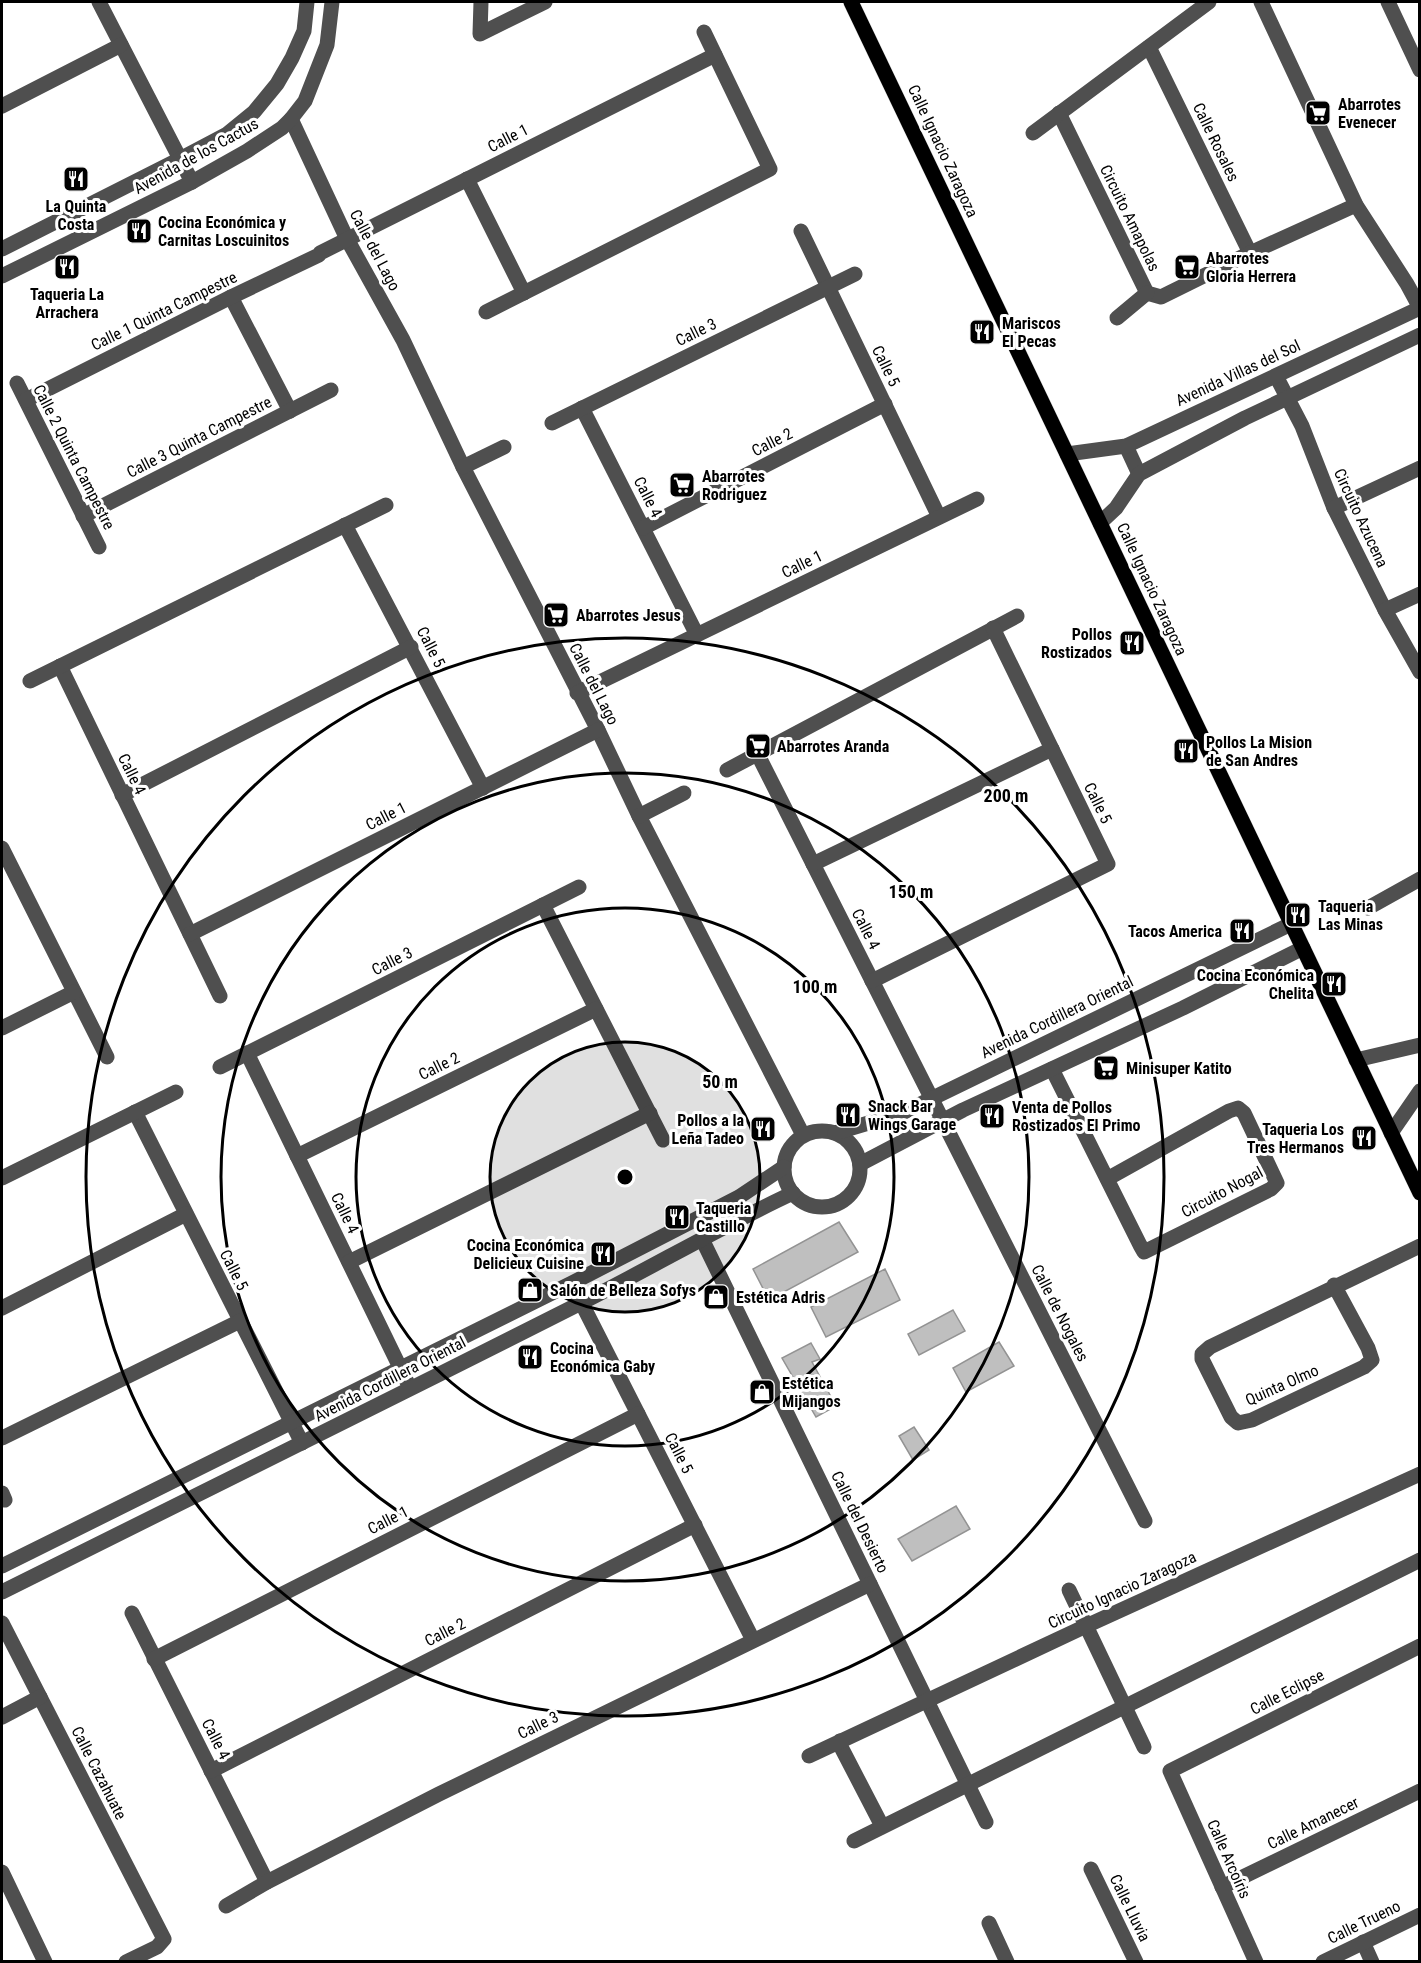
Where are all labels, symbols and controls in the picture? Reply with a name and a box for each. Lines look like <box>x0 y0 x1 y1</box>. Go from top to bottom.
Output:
street label: Calle Ignacio Zaragoza <box>904 82 982 220</box>
place label: Abarrotes Evenecer <box>1338 95 1401 132</box>
supermarket icon: Abarrotes Evenecer <box>1303 98 1333 128</box>
street label: Calle Rosales <box>1189 100 1243 184</box>
street label: Avenida de los Cactus <box>130 114 262 198</box>
street label: Calle 1 <box>484 120 532 156</box>
street label: Circuito Amapolas <box>1096 162 1164 274</box>
restaurant icon: La Quinta Costa <box>61 164 91 194</box>
place label: La Quinta Costa <box>46 197 107 234</box>
street label: Calle del Lago <box>346 206 404 294</box>
place label: Cocina Económica y Carnitas Loscuinitos <box>158 213 289 250</box>
restaurant icon: Cocina Económica y Carnitas Loscuinitos <box>124 216 154 246</box>
place label: Abarrotes Gloria Herrera <box>1206 249 1297 286</box>
restaurant icon: Taqueria La Arrachera <box>52 252 82 282</box>
supermarket icon: Abarrotes Gloria Herrera <box>1172 252 1202 282</box>
street label: Calle 1 Quinta Campestre <box>88 267 240 355</box>
place label: Taqueria La Arrachera <box>30 285 105 322</box>
street label: Calle 3 <box>672 314 720 350</box>
place label: Mariscos El Pecas <box>1002 314 1061 351</box>
restaurant icon: Mariscos El Pecas <box>967 317 997 347</box>
street label: Avenida Villas del Sol <box>1173 336 1303 410</box>
street label: Calle 5 <box>868 342 904 390</box>
street label: Calle 2 Quinta Campestre <box>29 381 119 533</box>
street label: Calle 3 Quinta Campestre <box>123 392 275 482</box>
street label: Calle 2 <box>748 424 796 460</box>
street label: Circuito Azucena <box>1330 466 1392 570</box>
place label: Abarrotes Rodriguez <box>702 467 767 504</box>
supermarket icon: Abarrotes Rodriguez <box>667 470 697 500</box>
street label: Calle 4 <box>630 473 666 521</box>
street label: Calle Ignacio Zaragoza <box>1113 520 1191 658</box>
street label: Calle 1 <box>778 546 826 582</box>
supermarket icon: Abarrotes Jesus <box>541 600 571 630</box>
place label: Abarrotes Jesus <box>576 606 681 625</box>
street label: Calle 5 <box>413 623 449 671</box>
place label: Pollos Rostizados <box>1041 625 1112 662</box>
restaurant icon: Pollos Rostizados <box>1117 628 1147 658</box>
street label: Calle del Lago <box>565 640 623 728</box>
supermarket icon: Abarrotes Aranda <box>743 731 773 761</box>
place label: Pollos La Mision de San Andres <box>1206 733 1312 770</box>
restaurant icon: Pollos La Mision de San Andres <box>1171 736 1201 766</box>
place label: Abarrotes Aranda <box>777 737 890 756</box>
street label: Calle 4 <box>114 750 150 798</box>
street label: Calle 5 <box>1080 779 1116 827</box>
text: 200 m <box>984 785 1028 806</box>
street label: Calle 1 <box>362 798 410 834</box>
text: 150 m <box>889 881 933 902</box>
place label: Taqueria Las Minas <box>1318 897 1383 934</box>
restaurant icon: Taqueria Las Minas <box>1283 900 1313 930</box>
street label: Calle 4 <box>848 905 884 953</box>
restaurant icon: Tacos America <box>1227 916 1257 946</box>
place label: Tacos America <box>1128 922 1222 941</box>
street label: Calle 3 <box>368 943 416 979</box>
place label: Cocina Económica Chelita <box>1197 966 1314 1003</box>
restaurant icon: Cocina Económica Chelita <box>1319 969 1349 999</box>
street label: Avenida Cordillera Oriental <box>978 972 1136 1062</box>
text: 100 m <box>793 976 837 997</box>
street label: Calle 2 <box>415 1048 463 1084</box>
supermarket icon: Minisuper Katito <box>1091 1053 1121 1083</box>
place label: Minisuper Katito <box>1126 1059 1232 1078</box>
text: 50 m <box>702 1071 738 1092</box>
place label: Snack Bar Wings Garage <box>868 1097 956 1134</box>
place label: Venta de Pollos Rostizados El Primo <box>1012 1098 1140 1135</box>
restaurant icon: Snack Bar Wings Garage <box>833 1100 863 1130</box>
restaurant icon: Venta de Pollos Rostizados El Primo <box>977 1101 1007 1131</box>
place label: Pollos a la Leña Tadeo <box>672 1111 744 1148</box>
restaurant icon: Pollos a la Leña Tadeo <box>748 1114 778 1144</box>
place label: Taqueria Los Tres Hermanos <box>1247 1120 1344 1157</box>
restaurant icon: Taqueria Los Tres Hermanos <box>1349 1123 1379 1153</box>
street label: Circuito Nogal <box>1178 1163 1266 1221</box>
centre of rings <box>615 1167 635 1187</box>
street label: Calle 4 <box>327 1189 363 1237</box>
place label: Taqueria Castillo <box>696 1199 752 1236</box>
restaurant icon: Taqueria Castillo <box>662 1202 692 1232</box>
place label: Cocina Económica Delicieux Cuisine <box>467 1236 584 1273</box>
restaurant icon: Cocina Económica Delicieux Cuisine <box>588 1239 618 1269</box>
street label: Calle 5 <box>216 1246 252 1294</box>
street label: Calle de Nogales <box>1027 1261 1093 1365</box>
shop icon: Salón de Belleza Sofys <box>515 1275 545 1305</box>
place label: Salón de Belleza Sofys <box>550 1281 696 1300</box>
shop icon: Estética Adris <box>701 1282 731 1312</box>
place label: Estética Adris <box>736 1288 825 1307</box>
street label: Avenida Cordillera Oriental <box>311 1333 469 1425</box>
place label: Cocina Económica Gaby <box>550 1339 655 1376</box>
restaurant icon: Cocina Económica Gaby <box>515 1342 545 1372</box>
street label: Quinta Olmo <box>1242 1360 1322 1410</box>
place label: Estética Mijangos <box>782 1374 841 1411</box>
shop icon: Estética Mijangos <box>747 1377 777 1407</box>
street label: Calle 5 <box>661 1429 697 1477</box>
street label: Calle del Desierto <box>827 1468 893 1576</box>
street label: Calle 1 <box>364 1502 412 1538</box>
street label: Circuito Ignacio Zaragoza <box>1045 1547 1199 1633</box>
street label: Calle 2 <box>421 1614 469 1650</box>
street label: Calle Eclipse <box>1247 1665 1327 1719</box>
street label: Calle 3 <box>514 1707 562 1743</box>
street label: Calle 4 <box>198 1715 234 1763</box>
street label: Calle Cazahuate <box>67 1723 131 1823</box>
street label: Calle Amanecer <box>1264 1793 1362 1853</box>
street label: Calle Arcoíris <box>1203 1817 1255 1901</box>
street label: Calle Lluvia <box>1106 1871 1154 1945</box>
street label: Calle Trueno <box>1325 1896 1403 1948</box>

